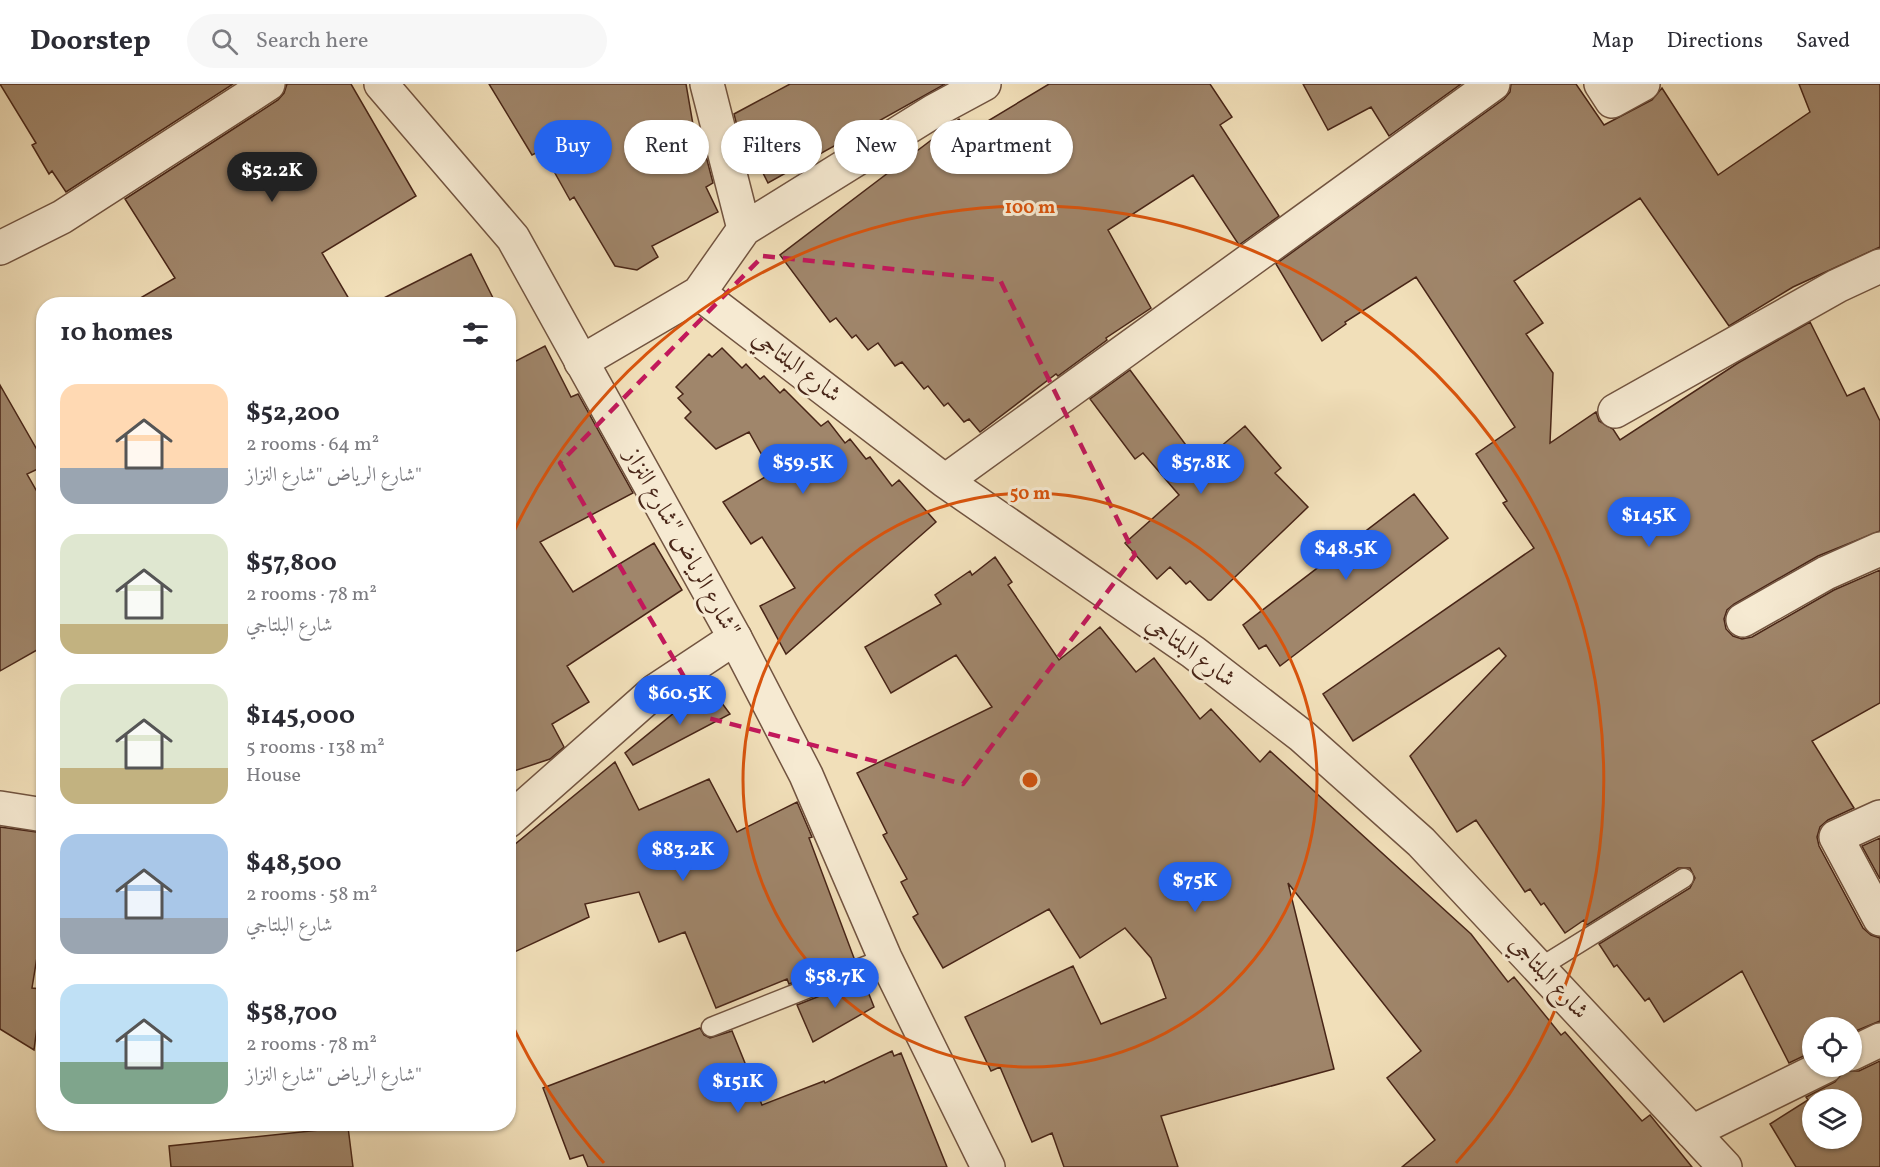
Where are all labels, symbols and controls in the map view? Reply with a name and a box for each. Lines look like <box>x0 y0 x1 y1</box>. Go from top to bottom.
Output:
search box <box>187 14 607 68</box>
text: Doorstep <box>30 22 151 61</box>
icon: search <box>208 25 241 58</box>
text: Search here <box>256 26 369 57</box>
text: Map <box>1592 27 1634 56</box>
text: Directions <box>1667 27 1763 56</box>
text: Saved <box>1796 27 1850 56</box>
chip: Buy <box>534 120 612 174</box>
chip: Rent <box>624 120 709 174</box>
chip: Filters <box>721 120 822 174</box>
chip: New <box>834 120 918 174</box>
chip: Apartment <box>930 120 1073 174</box>
pin: $52.2K <box>223 152 321 203</box>
text: $52.2K <box>241 157 303 185</box>
text: 100 m <box>1005 196 1055 221</box>
text: 10 homes <box>60 315 173 351</box>
icon: filters <box>459 317 492 350</box>
street label: شارع البلتاجي <box>744 322 848 413</box>
text: $52,200 <box>246 395 340 431</box>
icon: home <box>108 408 180 480</box>
text: 2 rooms · 64 m² <box>246 431 379 459</box>
street label: شارع الرياض "شارع النزاز" <box>613 441 747 644</box>
pin: $59.5K <box>754 444 852 495</box>
pin: $57.8K <box>1152 444 1250 495</box>
text: $59.5K <box>772 449 834 477</box>
text: $57.8K <box>1171 449 1231 477</box>
text: شارع الرياض "شارع النزاز" <box>246 462 422 490</box>
text: 50 m <box>1010 482 1050 507</box>
pin: $145K <box>1607 497 1691 548</box>
text: $145K <box>1621 502 1677 530</box>
pin: $48.5K <box>1297 530 1395 581</box>
text: $48.5K <box>1314 535 1378 563</box>
text: $57,800 <box>246 545 337 581</box>
icon: home <box>108 558 180 630</box>
text: 2 rooms · 78 m² <box>246 581 377 609</box>
street label: شارع البلتاجي <box>1137 608 1242 697</box>
text: شارع البلتاجي <box>246 612 333 640</box>
pin: $60.5K <box>631 675 729 726</box>
text: $60.5K <box>648 680 712 708</box>
text: $145,000 <box>246 698 355 734</box>
icon: home <box>108 708 180 780</box>
text: 5 rooms · 138 m² <box>246 734 385 762</box>
text: House <box>246 762 301 790</box>
centre of rings <box>1020 770 1040 790</box>
pin: $83.2K <box>634 831 732 882</box>
text: $83.2K <box>652 836 714 864</box>
text: $48,500 <box>246 845 342 881</box>
icon: home <box>108 858 180 930</box>
pin: $75K <box>1159 862 1231 913</box>
text: $75K <box>1173 867 1217 895</box>
text: 2 rooms · 58 m² <box>246 881 377 909</box>
text: شارع البلتاجي <box>246 912 333 940</box>
street label: شارع البلتاجي <box>1499 928 1596 1028</box>
pin: $58.7K <box>786 958 884 1009</box>
text: $58.7K <box>805 963 865 991</box>
text: $58,700 <box>246 995 337 1031</box>
icon: home <box>108 1008 180 1080</box>
map controls <box>1802 1017 1862 1149</box>
button: locate <box>1802 1017 1862 1077</box>
text: 2 rooms · 78 m² <box>246 1031 377 1059</box>
text: شارع الرياض "شارع النزاز" <box>246 1062 422 1090</box>
pin: $151K <box>696 1063 780 1114</box>
text: $151K <box>712 1068 764 1096</box>
button: layers <box>1802 1089 1862 1149</box>

